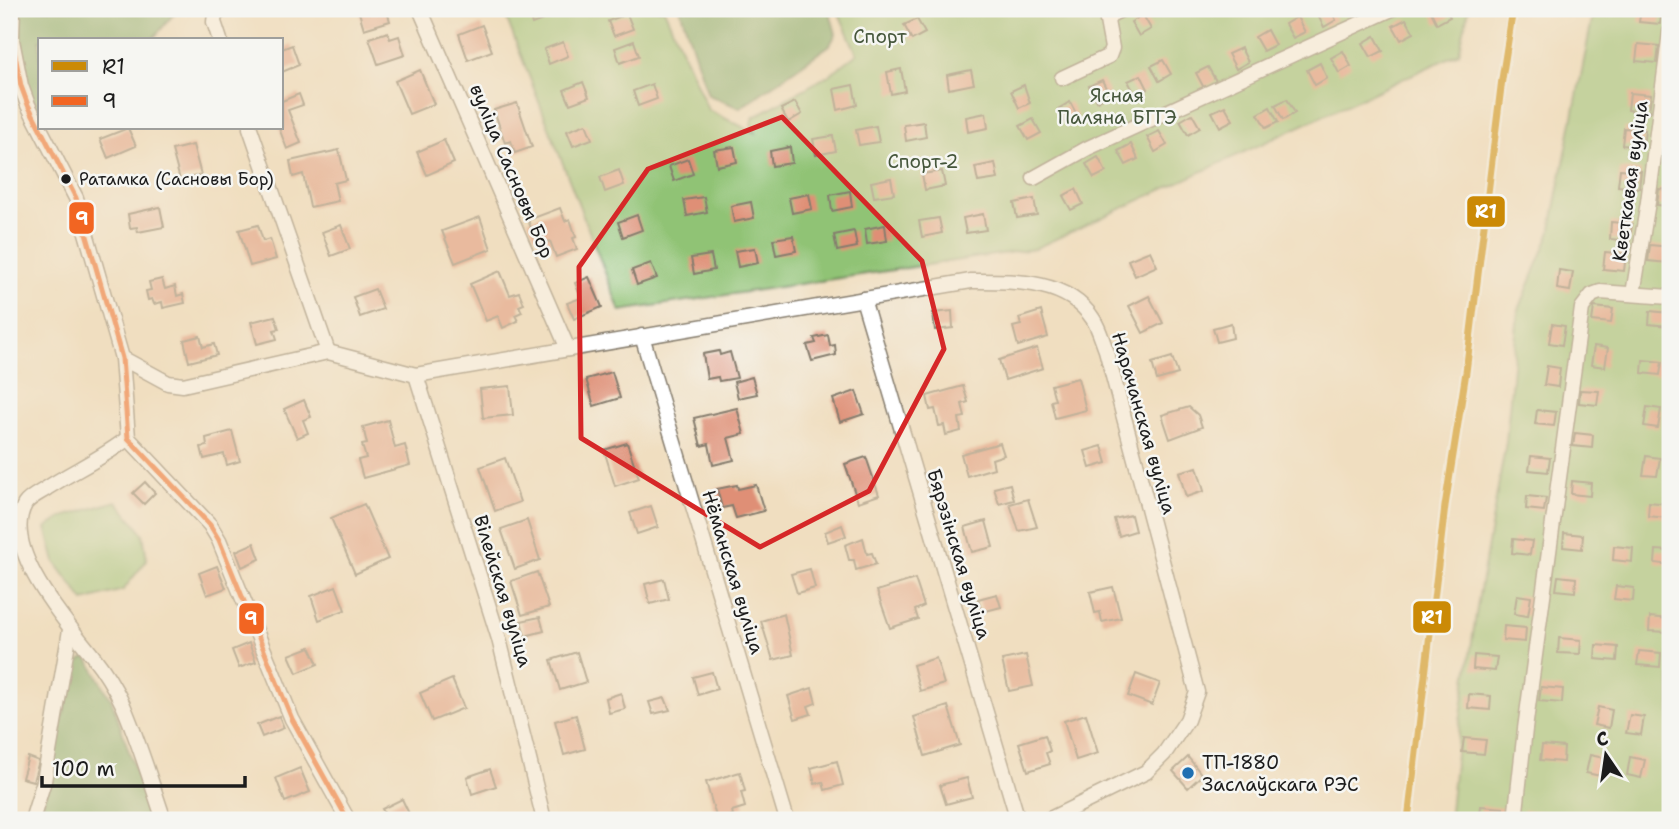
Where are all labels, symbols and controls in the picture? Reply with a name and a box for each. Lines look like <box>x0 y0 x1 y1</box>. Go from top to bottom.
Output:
park label: Спорт <box>853 24 907 49</box>
legend <box>38 38 284 130</box>
text: R1 <box>102 53 125 81</box>
street label: вуліца Сасновы Бор <box>464 80 560 262</box>
park label: Ясная Паляна БГГЭ <box>1057 83 1177 130</box>
text: 9 <box>102 87 117 115</box>
street label: Кветкавая вуліца <box>1606 99 1654 263</box>
park label: Спорт-2 <box>887 149 959 174</box>
place label: Ратамка (Сасновы Бор) <box>79 168 274 190</box>
marker: Ратамка (Сасновы Бор) <box>59 172 73 186</box>
line badge: R1 <box>1466 195 1506 228</box>
text: R1 <box>1475 199 1497 224</box>
line badge: 9 <box>68 201 95 235</box>
text: 9 <box>75 206 89 231</box>
street label: Нарачанская вуліца <box>1106 329 1182 517</box>
street label: Бярэзінская вуліца <box>921 466 997 642</box>
street label: Нёманская вуліца <box>696 487 770 657</box>
street label: Вілейская вуліца <box>468 512 538 670</box>
line badge: R1 <box>1412 600 1452 634</box>
line badge: 9 <box>238 602 265 635</box>
text: R1 <box>1421 605 1443 630</box>
text: 9 <box>244 606 258 631</box>
north arrow <box>1570 720 1640 790</box>
text: С <box>1594 725 1611 752</box>
scale bar <box>42 745 245 789</box>
place label: ТП-1880 Заслаўскага РЭС <box>1202 750 1359 797</box>
text: 100 m <box>52 755 115 783</box>
marker: ТП-1880 Заслаўскага РЭС <box>1180 765 1196 781</box>

